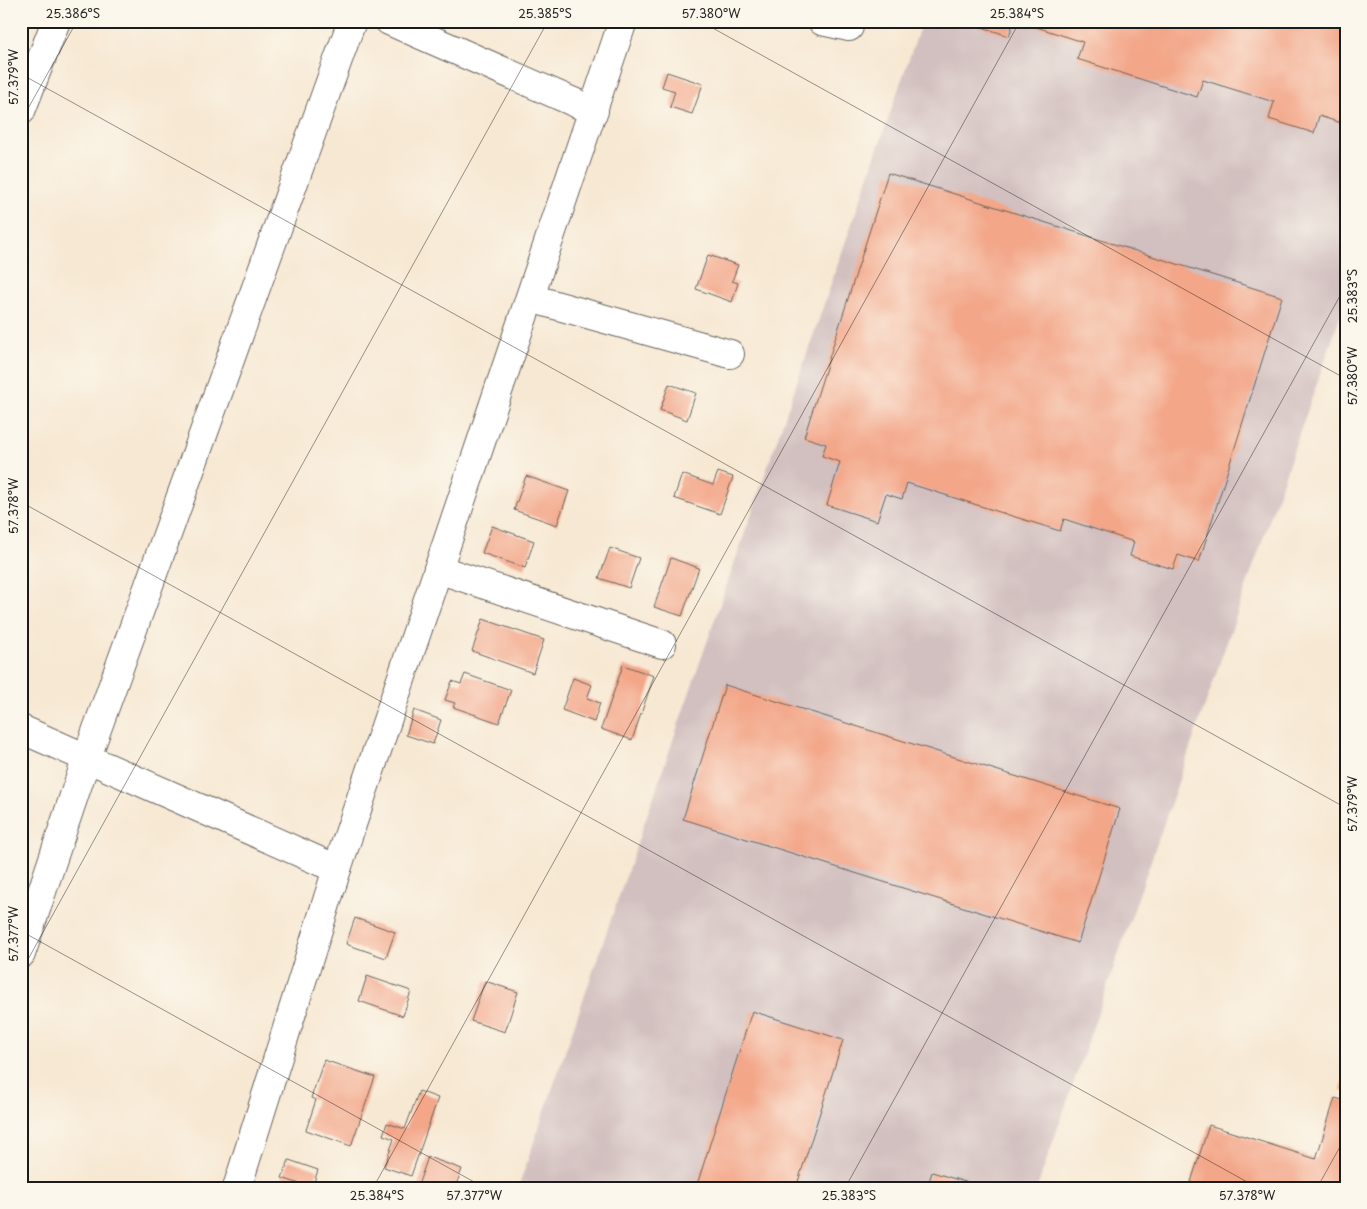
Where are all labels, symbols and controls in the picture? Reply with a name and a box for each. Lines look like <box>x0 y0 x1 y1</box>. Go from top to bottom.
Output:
text: 25.386°S <box>46 4 100 22</box>
text: 25.385°S <box>518 4 572 22</box>
text: 57.380°W <box>681 4 741 22</box>
text: 25.384°S <box>990 4 1044 22</box>
text: 57.379°W <box>4 48 22 105</box>
text: 25.383°S <box>1343 269 1361 323</box>
text: 57.380°W <box>1343 346 1361 406</box>
text: 57.378°W <box>4 477 22 534</box>
text: 57.379°W <box>1343 775 1361 832</box>
text: 57.377°W <box>4 905 22 962</box>
text: 25.384°S <box>350 1186 404 1204</box>
text: 57.377°W <box>446 1186 503 1204</box>
text: 25.383°S <box>822 1186 876 1204</box>
text: 57.378°W <box>1219 1186 1276 1204</box>

